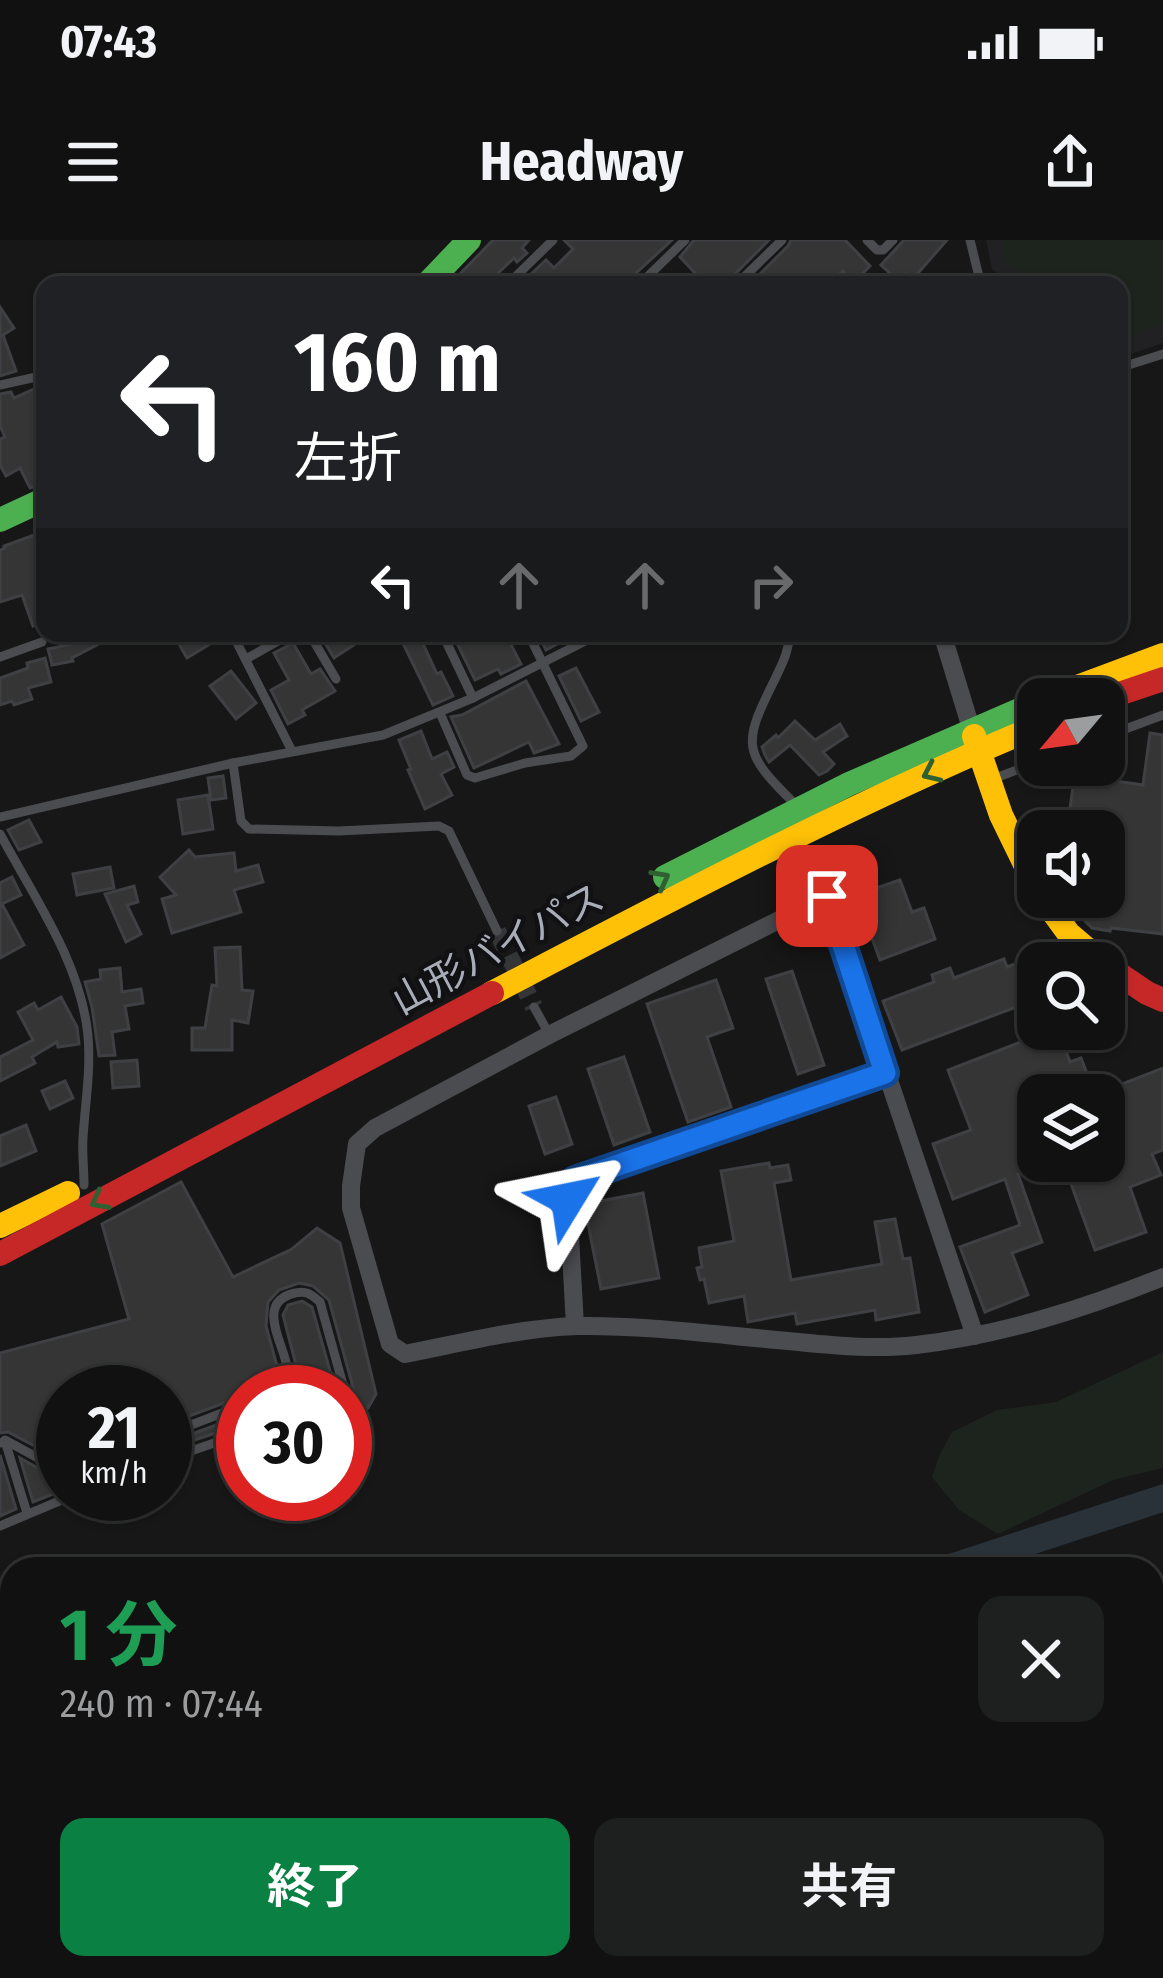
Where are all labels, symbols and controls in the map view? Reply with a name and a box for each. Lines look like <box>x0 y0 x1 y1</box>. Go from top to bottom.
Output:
text: 07:43 <box>60 15 157 69</box>
icon: menu <box>60 129 126 195</box>
icon: share <box>1037 129 1103 195</box>
text: Headway <box>480 130 683 194</box>
text: 160 m <box>294 312 501 413</box>
icon: left <box>96 324 252 480</box>
text: 左折 <box>294 427 402 491</box>
icon: left <box>360 552 426 618</box>
icon: ahead <box>486 552 552 618</box>
icon: ahead <box>612 552 678 618</box>
icon: right <box>738 552 804 618</box>
north arrow <box>1017 678 1125 786</box>
map controls <box>1017 678 1125 1182</box>
one-way arrow <box>922 759 943 782</box>
button: sound <box>1017 810 1125 918</box>
pin <box>776 845 878 947</box>
icon: arrive <box>794 863 860 929</box>
one-way arrow <box>649 870 670 893</box>
street label: 山形バイパス <box>384 874 612 1024</box>
button: search <box>1017 942 1125 1050</box>
button: layers <box>1017 1074 1125 1182</box>
position arrow <box>505 1136 631 1262</box>
one-way arrow <box>90 1187 111 1210</box>
speed limit sign: 30 <box>216 1365 372 1521</box>
text: 21 <box>88 1392 140 1464</box>
text: km/h <box>81 1455 147 1491</box>
text: 1 分 <box>60 1593 177 1679</box>
button: close <box>978 1596 1104 1722</box>
text: 240 m · 07:44 <box>60 1681 263 1727</box>
button: 終了 <box>60 1818 570 1956</box>
button: 共有 <box>594 1818 1104 1956</box>

